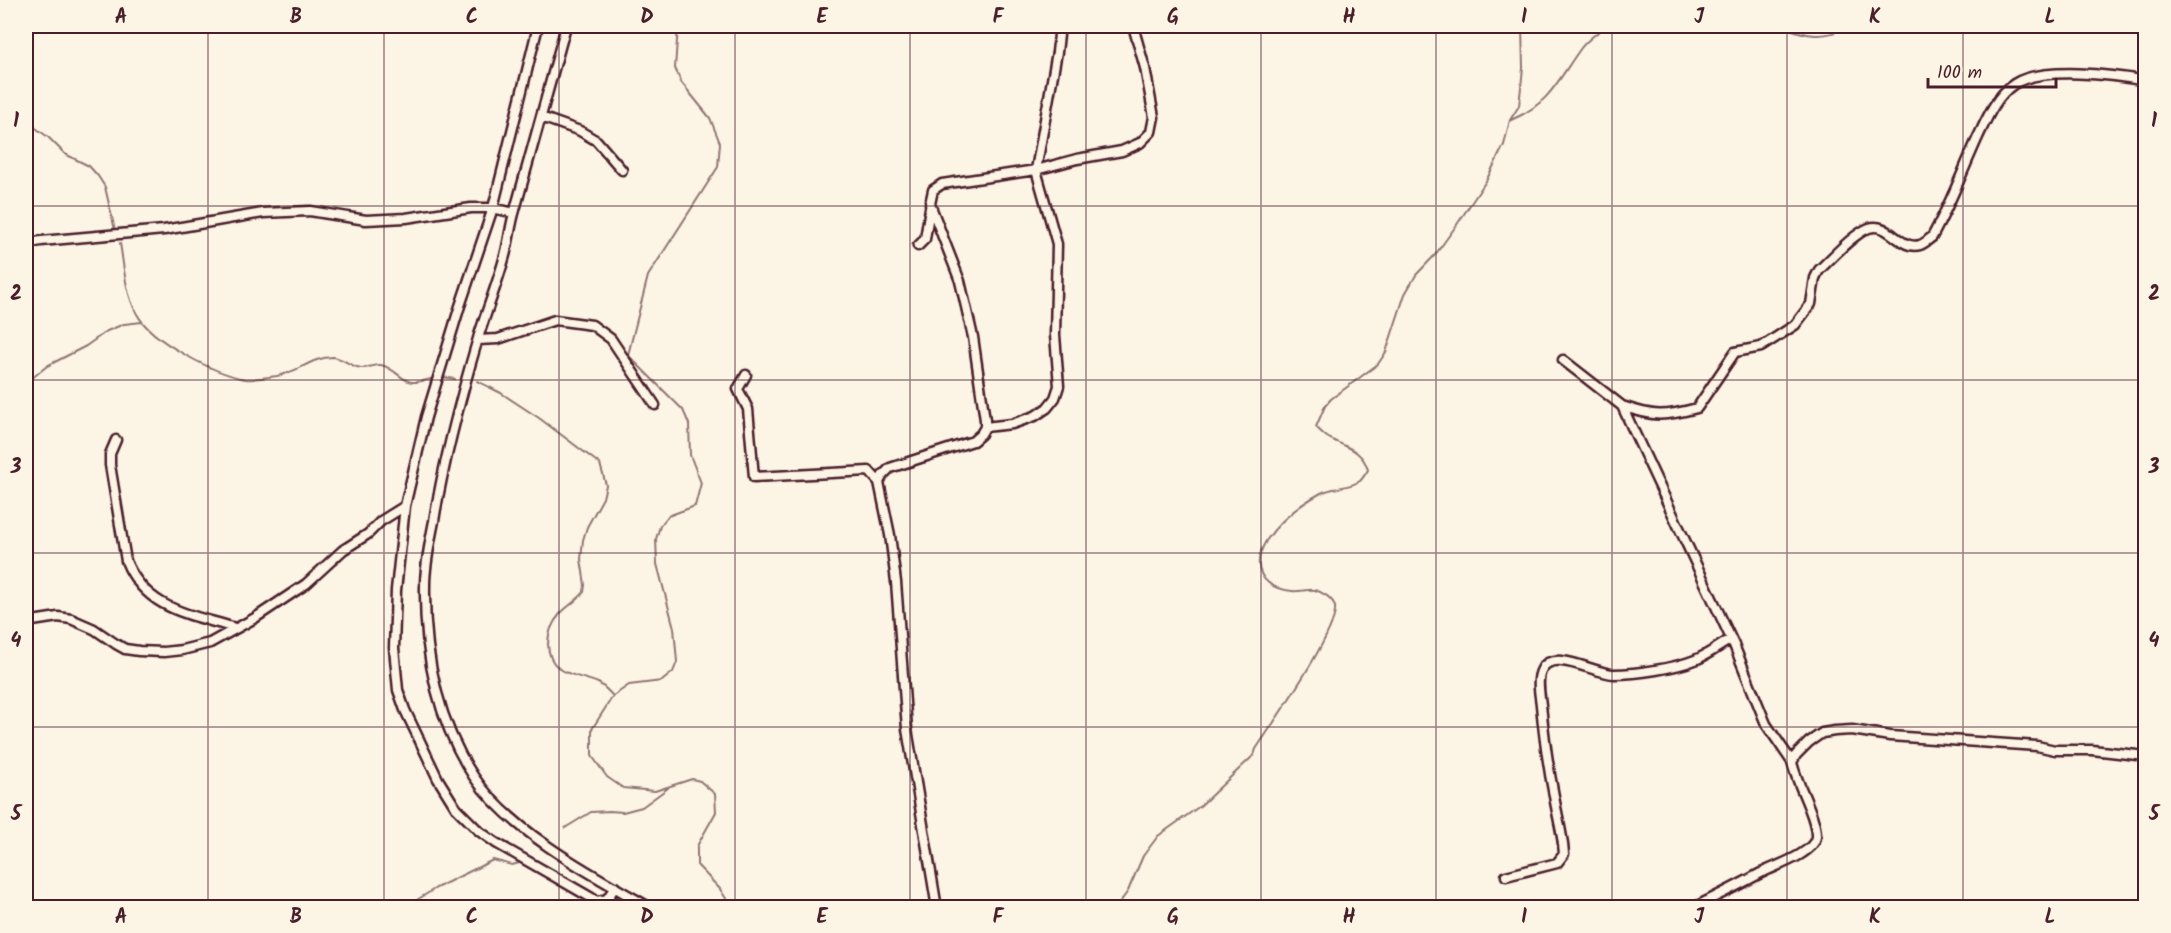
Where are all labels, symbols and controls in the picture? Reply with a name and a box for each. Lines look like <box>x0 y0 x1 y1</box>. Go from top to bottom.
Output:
text: A <box>115 2 127 34</box>
text: B <box>290 2 302 34</box>
text: C <box>466 2 478 34</box>
text: D <box>640 2 654 34</box>
text: E <box>816 2 828 34</box>
text: F <box>993 2 1005 34</box>
text: G <box>1167 2 1179 34</box>
text: H <box>1342 2 1356 34</box>
text: I <box>1521 2 1527 34</box>
text: J <box>1694 2 1705 34</box>
text: K <box>1869 2 1881 34</box>
text: L <box>2045 2 2055 34</box>
scale bar <box>1928 51 2056 89</box>
text: 100 m <box>1937 59 1982 88</box>
text: 1 <box>13 106 19 138</box>
text: 1 <box>2151 106 2157 138</box>
text: 2 <box>10 279 22 311</box>
text: 2 <box>2148 279 2160 311</box>
text: 3 <box>10 452 22 484</box>
text: 3 <box>2148 452 2160 484</box>
text: 4 <box>11 626 22 658</box>
text: 4 <box>2149 626 2160 658</box>
text: 5 <box>10 799 23 831</box>
text: 5 <box>2148 799 2161 831</box>
text: A <box>115 902 127 933</box>
text: B <box>290 902 302 933</box>
text: C <box>466 902 478 933</box>
text: D <box>640 902 654 933</box>
text: E <box>816 902 828 933</box>
text: F <box>993 902 1005 933</box>
text: G <box>1167 902 1179 933</box>
text: H <box>1342 902 1356 933</box>
text: I <box>1521 902 1527 933</box>
text: J <box>1694 902 1705 933</box>
text: K <box>1869 902 1881 933</box>
text: L <box>2045 902 2055 933</box>

